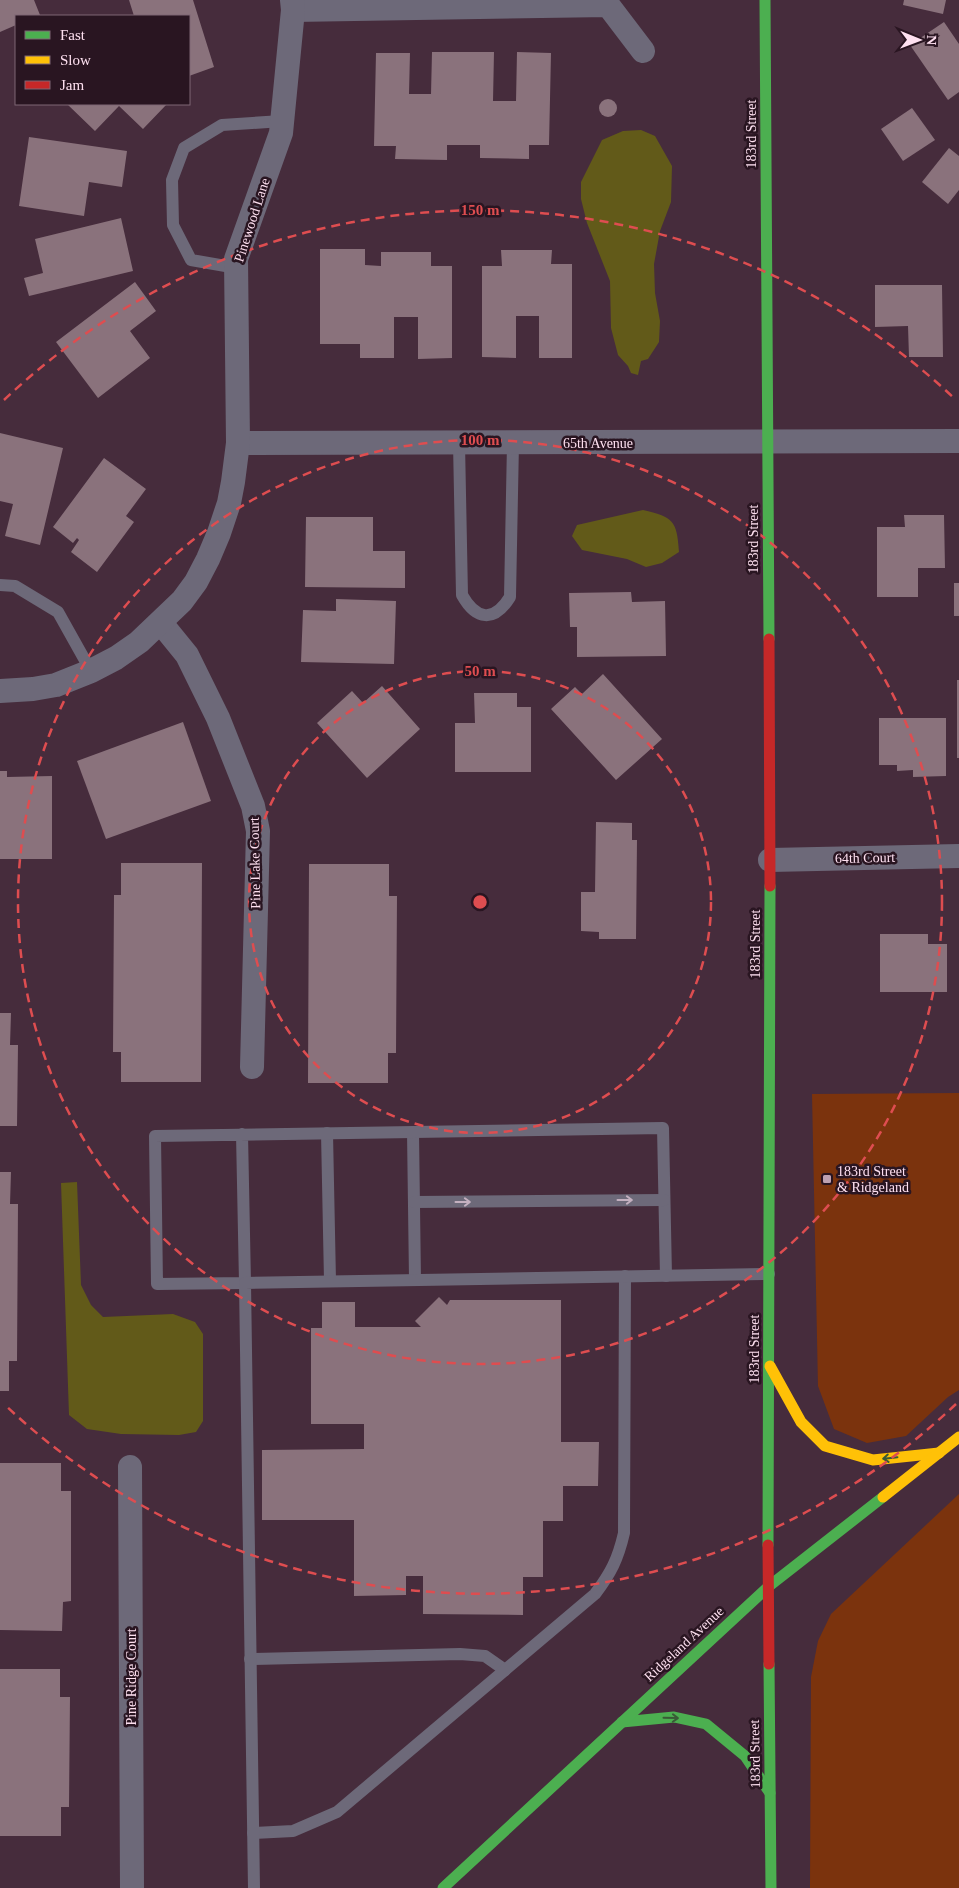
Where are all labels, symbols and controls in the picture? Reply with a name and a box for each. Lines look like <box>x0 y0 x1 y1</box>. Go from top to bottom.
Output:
legend <box>15 15 190 105</box>
north arrow <box>894 15 944 65</box>
text: Fast <box>60 27 86 43</box>
text: N <box>924 35 939 45</box>
text: Slow <box>60 52 91 68</box>
text: Jam <box>60 77 84 93</box>
street label: 183rd Street <box>744 99 759 168</box>
street label: Pinewood Lane <box>231 176 273 264</box>
text: 150 m <box>461 202 500 218</box>
text: 100 m <box>461 432 500 448</box>
street label: 65th Avenue <box>563 436 633 451</box>
street label: 183rd Street <box>746 504 761 573</box>
text: 50 m <box>464 663 496 679</box>
street label: Pine Lake Court <box>247 817 263 909</box>
street label: 64th Court <box>835 850 895 866</box>
centre of rings <box>471 893 489 911</box>
street label: 183rd Street <box>748 909 763 978</box>
place label: 183rd Street & Ridgeland <box>837 1164 909 1195</box>
marker: 183rd Street & Ridgeland <box>821 1173 833 1185</box>
one-way arrow <box>617 1195 633 1205</box>
one-way arrow <box>455 1197 471 1206</box>
street label: 183rd Street <box>747 1314 762 1383</box>
one-way arrow <box>883 1453 899 1463</box>
street label: Ridgeland Avenue <box>641 1603 727 1685</box>
street label: Pine Ridge Court <box>124 1628 139 1726</box>
one-way arrow <box>662 1713 679 1723</box>
street label: 183rd Street <box>747 1719 763 1789</box>

